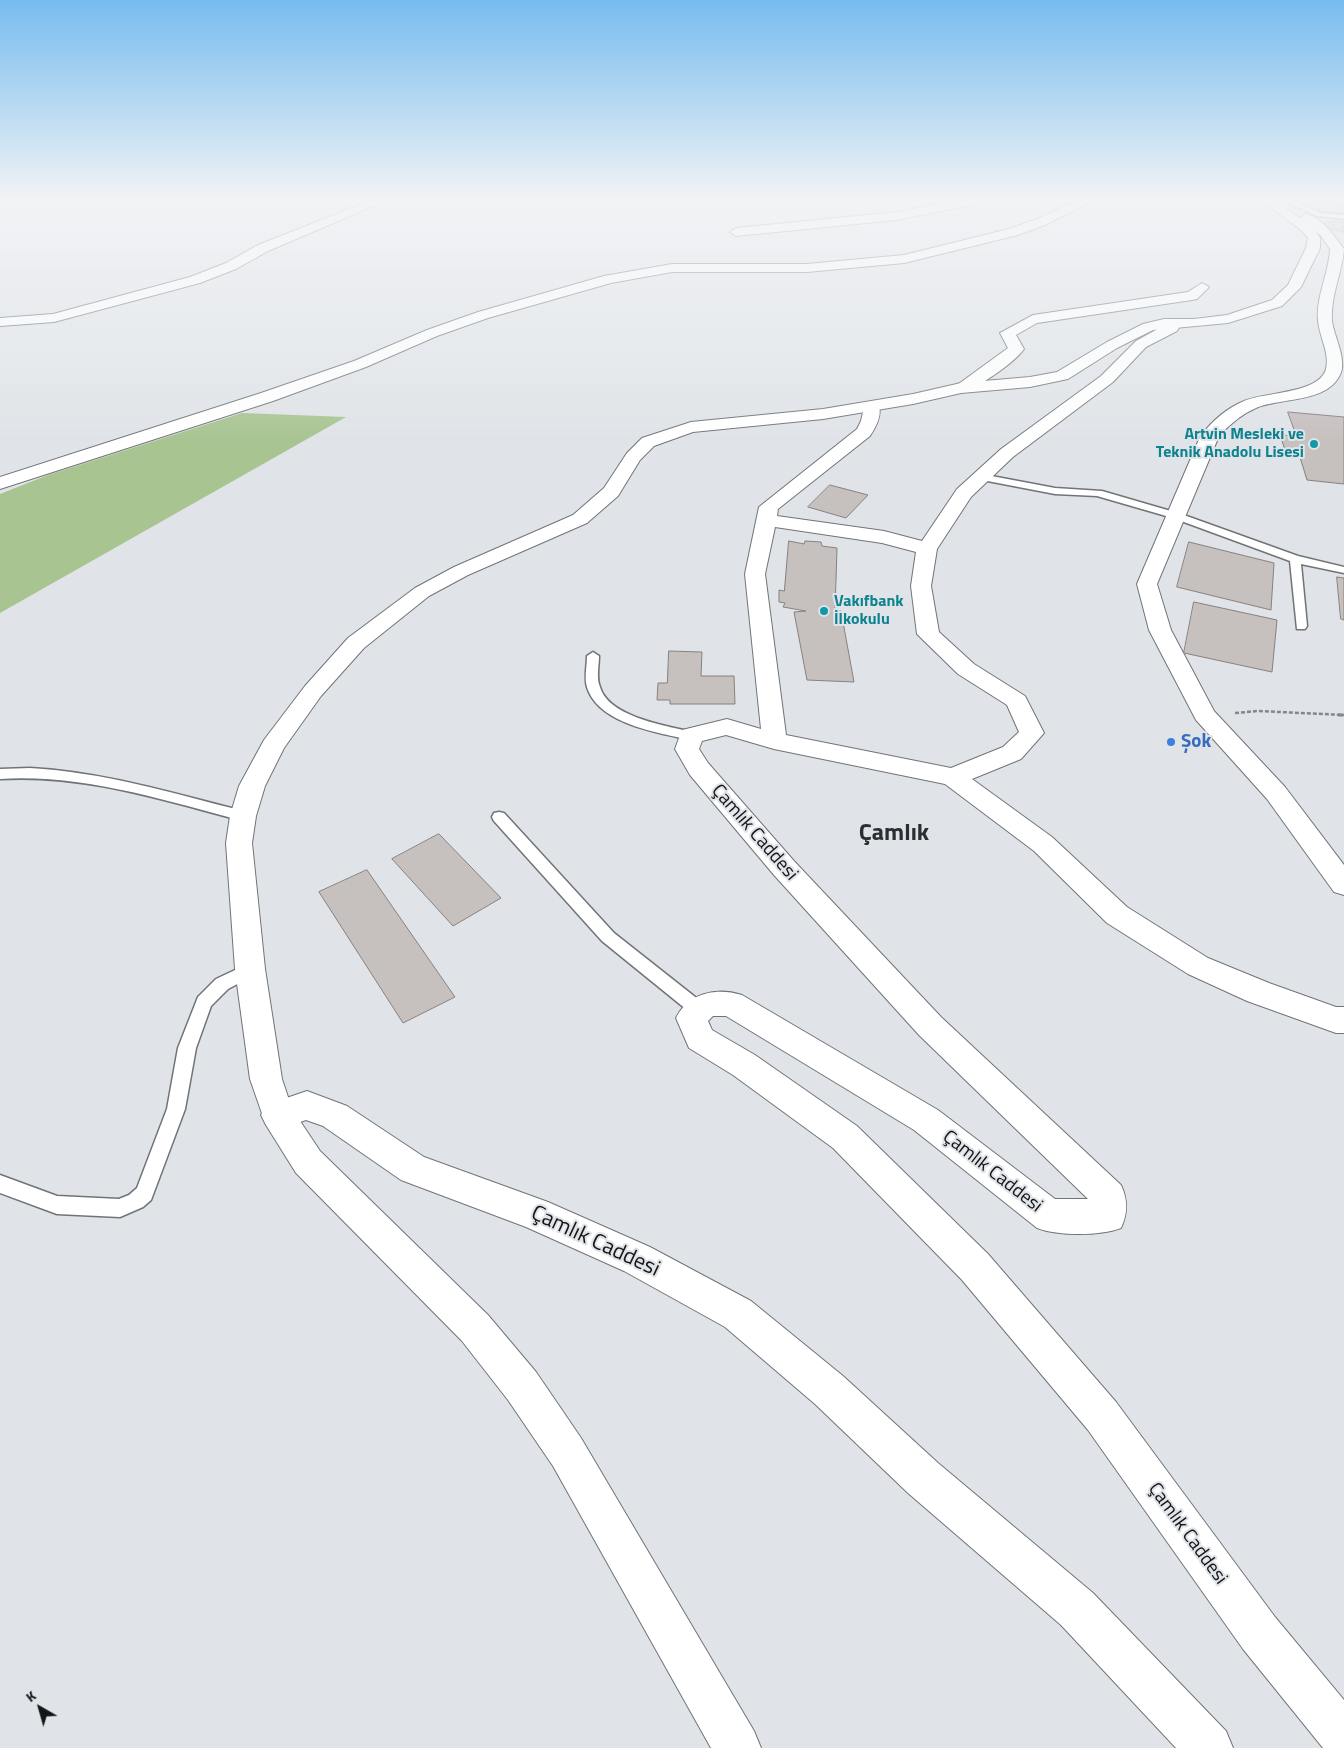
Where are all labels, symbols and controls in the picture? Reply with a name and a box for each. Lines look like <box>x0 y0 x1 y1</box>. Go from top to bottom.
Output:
place label: Artvin Mesleki ve Teknik Anadolu Lisesi <box>1156 425 1304 463</box>
marker: Artvin Mesleki ve Teknik Anadolu Lisesi <box>1308 438 1320 450</box>
place label: Vakıfbank İlkokulu <box>834 592 904 630</box>
marker: Vakıfbank İlkokulu <box>818 605 830 617</box>
place label: Şok <box>1181 731 1211 753</box>
marker: Şok <box>1165 736 1177 748</box>
street label: Çamlık Caddesi <box>706 780 802 886</box>
district label: Çamlık <box>859 820 929 848</box>
street label: Çamlık Caddesi <box>938 1126 1046 1218</box>
street label: Çamlık Caddesi <box>526 1201 664 1283</box>
street label: Çamlık Caddesi <box>1142 1479 1232 1589</box>
north arrow <box>15 1683 65 1733</box>
text: K <box>21 1685 40 1707</box>

